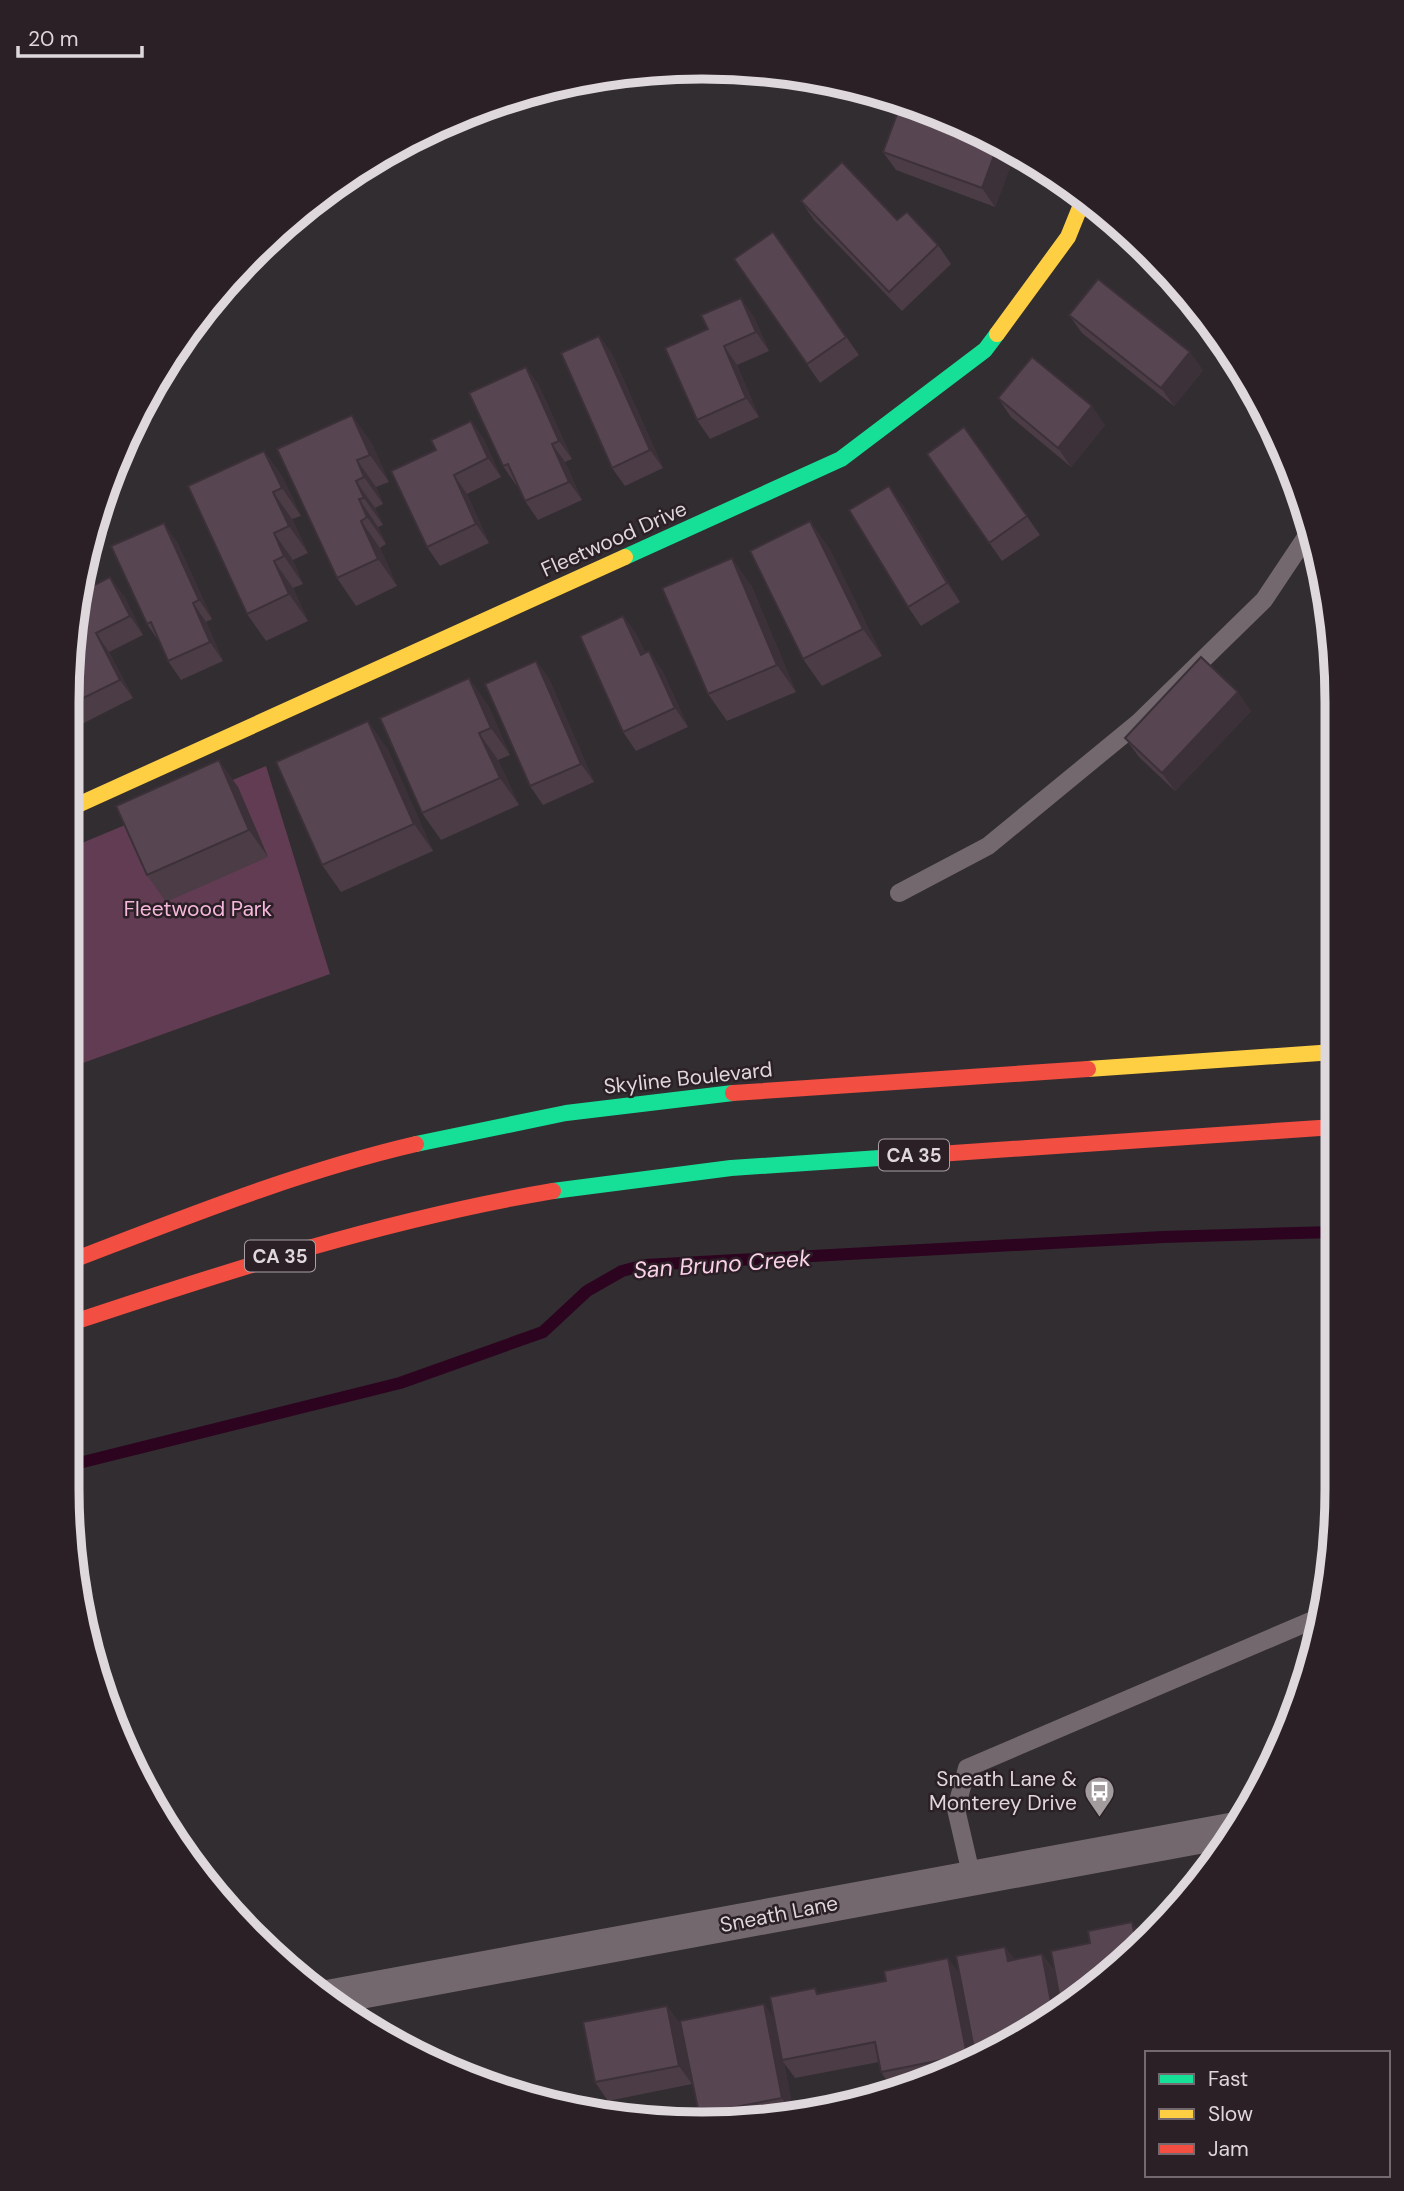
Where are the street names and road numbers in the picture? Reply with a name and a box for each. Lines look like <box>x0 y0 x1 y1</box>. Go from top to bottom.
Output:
street label: Fleetwood Drive <box>537 494 691 584</box>
street label: Skyline Boulevard <box>602 1055 774 1101</box>
road number: CA 35 <box>879 1140 949 1170</box>
road number: CA 35 <box>245 1240 315 1272</box>
street label: Sneath Lane <box>718 1889 840 1939</box>

